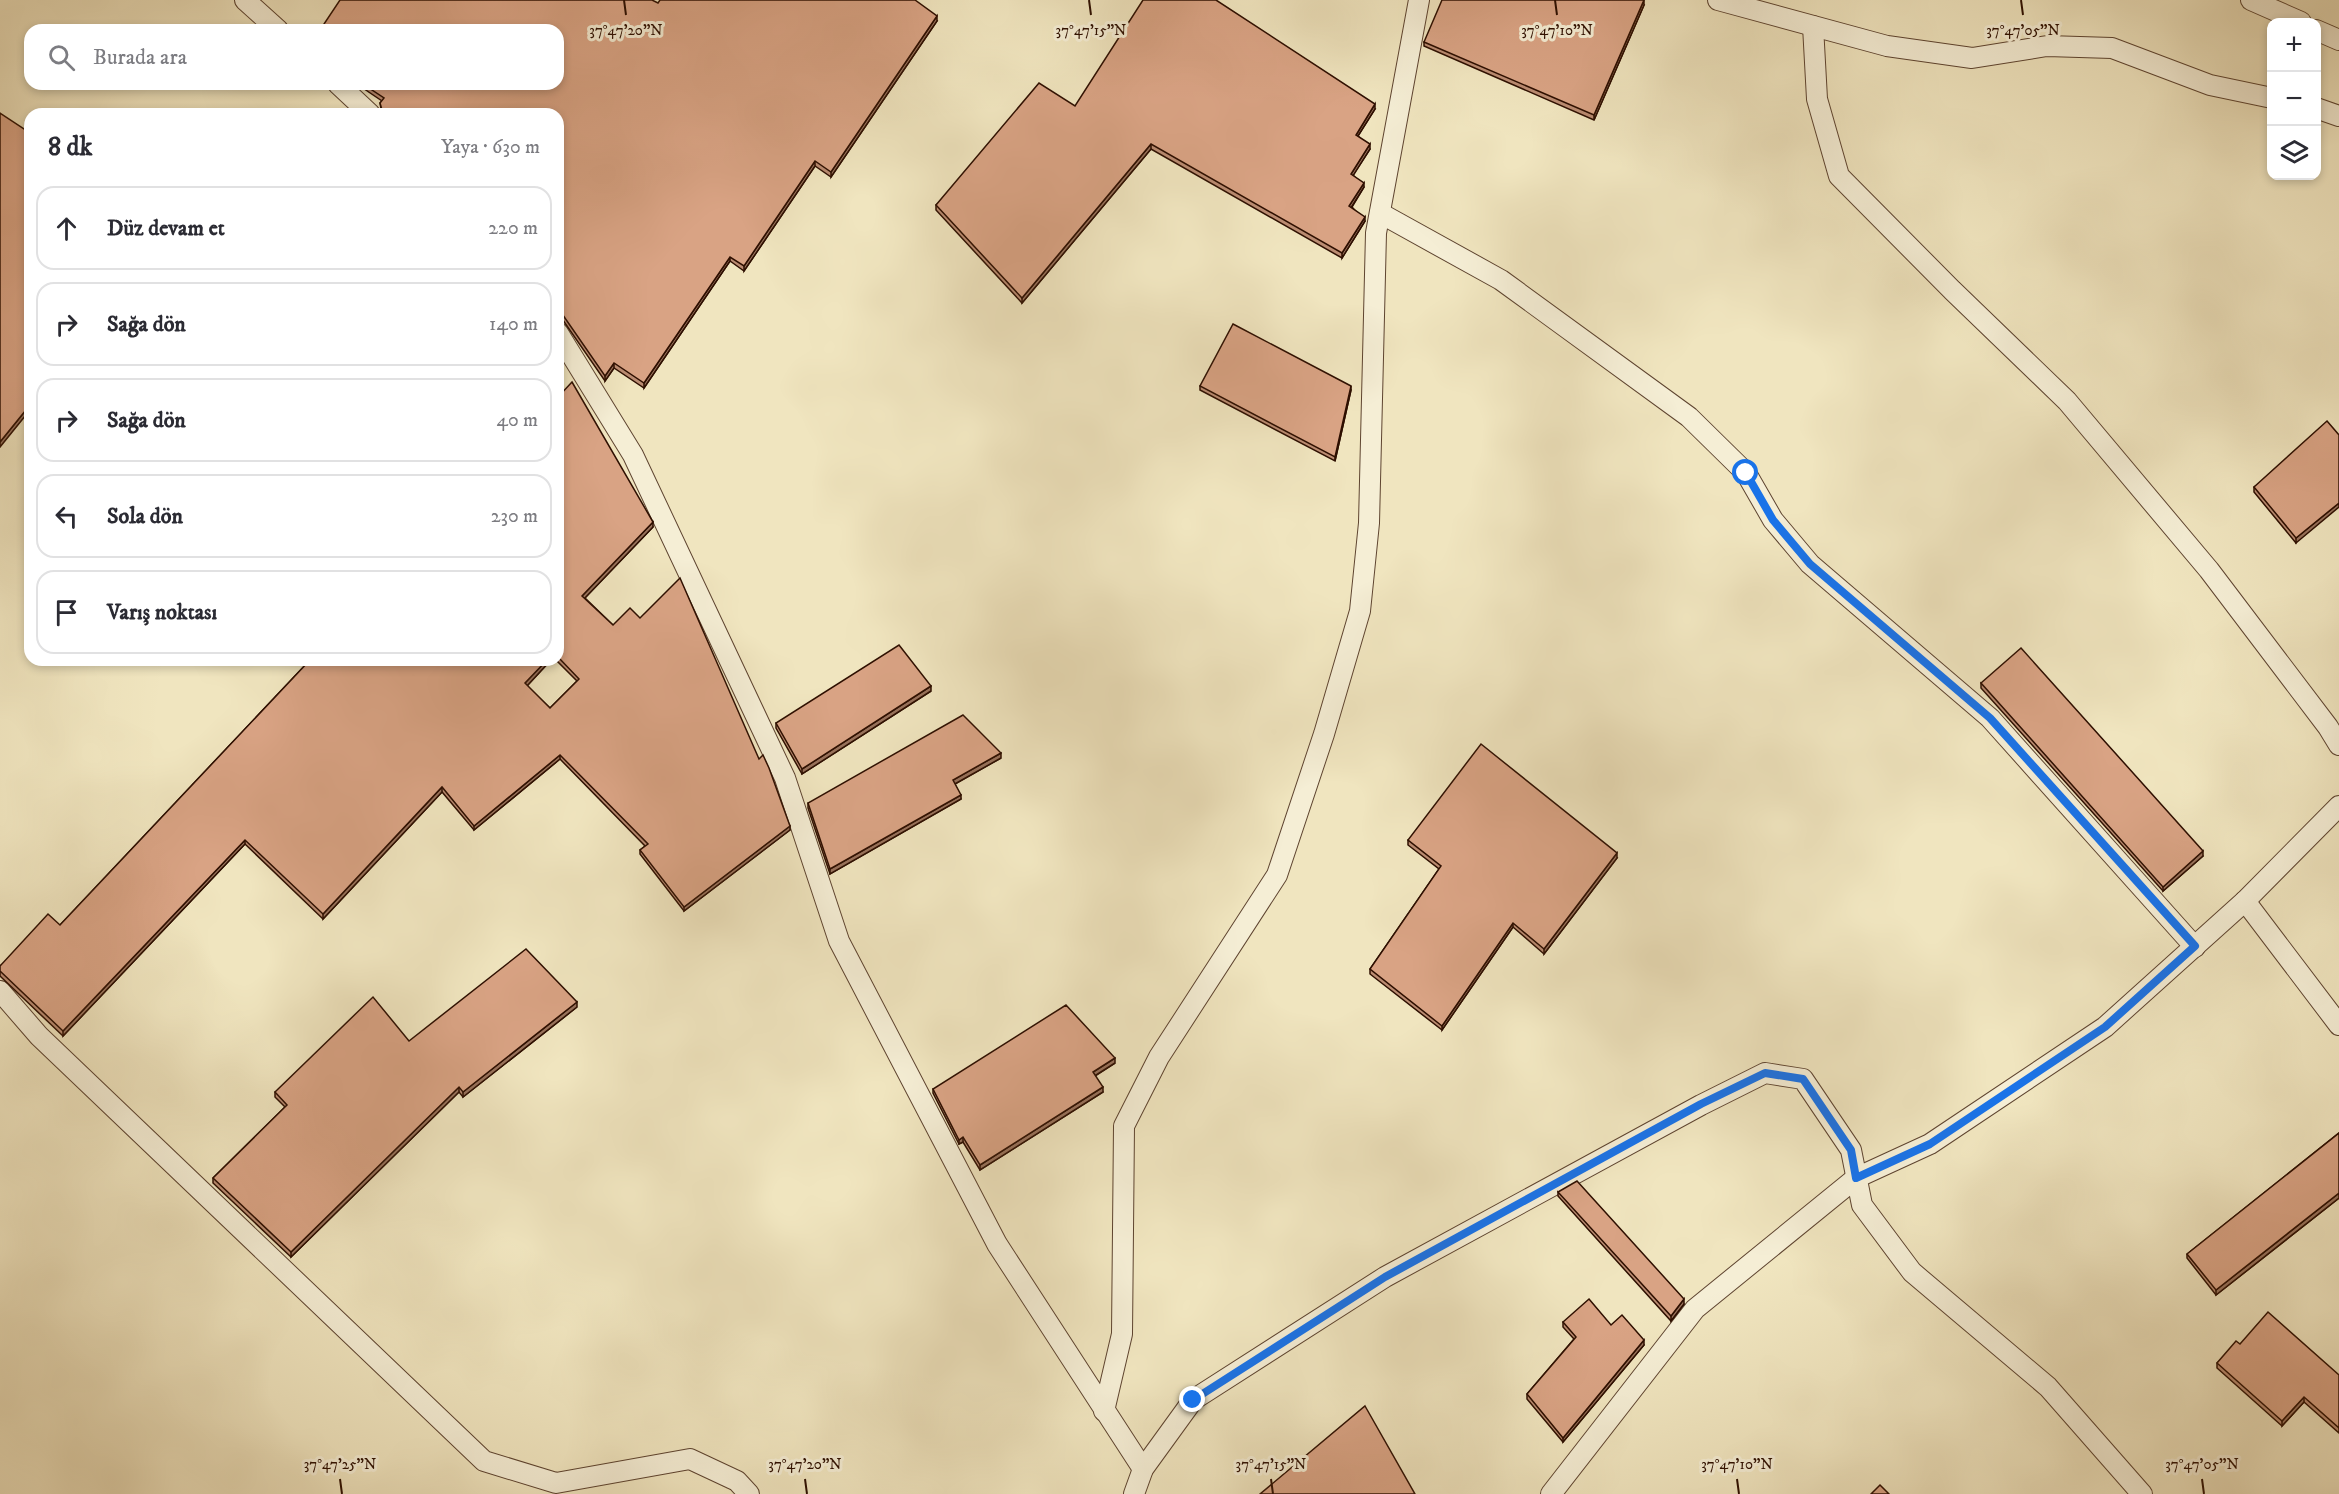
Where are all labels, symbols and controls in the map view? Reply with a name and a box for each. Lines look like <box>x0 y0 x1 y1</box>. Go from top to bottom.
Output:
map controls <box>2267 18 2321 180</box>
button: + <box>2267 18 2321 72</box>
text: 37°47'20"N <box>589 21 663 40</box>
text: 37°47'15"N <box>1056 21 1126 40</box>
text: 37°47'10"N <box>1521 21 1593 40</box>
text: 37°47'05"N <box>1986 21 2060 40</box>
search box <box>24 24 564 90</box>
icon: search <box>45 41 78 74</box>
text: Burada ara <box>93 44 187 71</box>
button: − <box>2267 72 2321 126</box>
button: layers <box>2267 126 2321 180</box>
text: 8 dk <box>48 131 92 164</box>
text: Yaya · 630 m <box>441 135 540 160</box>
icon: ahead <box>50 212 83 245</box>
text: Düz devam et <box>107 215 225 242</box>
text: 220 m <box>488 216 538 241</box>
icon: right <box>50 308 83 341</box>
text: Sağa dön <box>107 311 186 338</box>
text: 140 m <box>489 312 538 337</box>
icon: right <box>50 404 83 437</box>
text: Sağa dön <box>107 407 186 434</box>
text: 40 m <box>496 408 538 433</box>
route start <box>1732 459 1758 485</box>
icon: left <box>50 500 83 533</box>
text: Sola dön <box>107 503 183 530</box>
text: 230 m <box>491 504 538 529</box>
icon: arrive <box>50 596 83 629</box>
text: Varış noktası <box>107 599 217 626</box>
route end <box>1179 1386 1205 1412</box>
text: 37°47'25"N <box>304 1455 376 1474</box>
text: 37°47'20"N <box>768 1455 842 1474</box>
text: 37°47'15"N <box>1236 1455 1306 1474</box>
text: 37°47'10"N <box>1701 1455 1773 1474</box>
text: 37°47'05"N <box>2165 1455 2239 1474</box>

